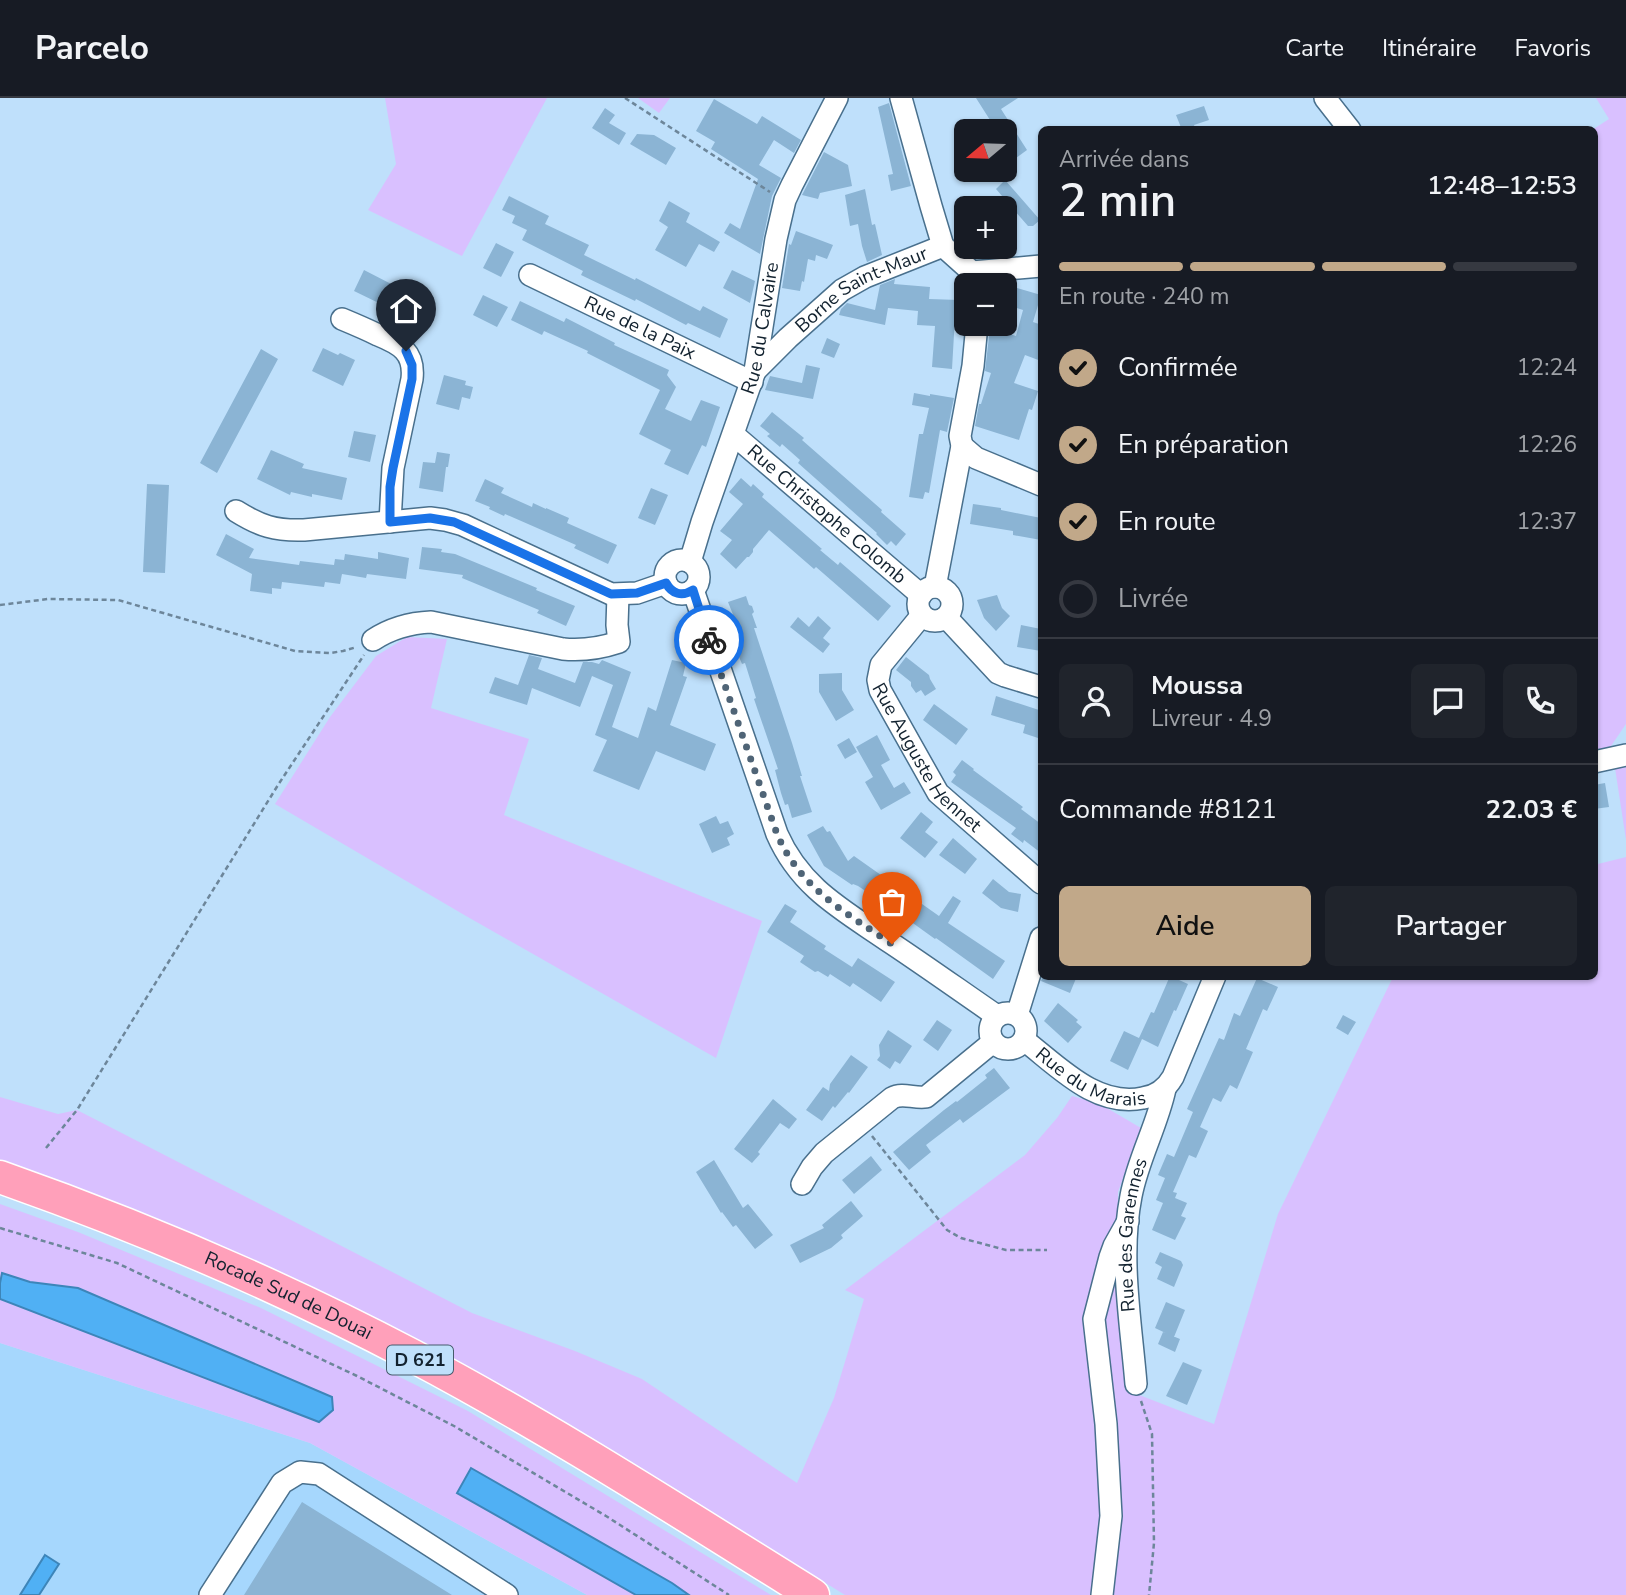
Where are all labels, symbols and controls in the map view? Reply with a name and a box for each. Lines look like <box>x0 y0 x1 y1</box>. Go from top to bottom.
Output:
text: Parcelo <box>35 26 149 71</box>
text: Carte <box>1285 32 1344 64</box>
text: Itinéraire <box>1382 32 1476 64</box>
text: Favoris <box>1514 32 1591 64</box>
north arrow <box>954 119 1017 182</box>
map controls <box>954 119 1017 336</box>
text: Arrivée dans <box>1059 144 1189 175</box>
text: 12:48–12:53 <box>1427 168 1577 203</box>
text: 2 min <box>1059 169 1176 232</box>
button: + <box>954 196 1017 259</box>
street label: Borne Saint-Maur <box>790 240 932 339</box>
street label: Rue du Calvaire <box>735 260 785 398</box>
button: − <box>954 273 1017 336</box>
pin <box>376 279 436 351</box>
text: En route · 240 m <box>1059 281 1229 312</box>
icon: home <box>387 290 425 328</box>
street label: Rue de la Paix <box>580 290 700 366</box>
icon: check <box>1059 349 1097 387</box>
text: Confirmée <box>1118 350 1238 385</box>
text: 12:24 <box>1517 352 1577 383</box>
icon: check <box>1059 426 1097 464</box>
text: En préparation <box>1118 427 1289 462</box>
text: 12:26 <box>1517 429 1577 460</box>
street label: Rue Christophe Colomb <box>741 439 912 590</box>
icon: check <box>1059 503 1097 541</box>
text: En route <box>1118 504 1216 539</box>
text: 12:37 <box>1517 506 1577 537</box>
text: Livrée <box>1118 581 1188 616</box>
courier <box>674 605 744 675</box>
icon: bike <box>690 621 728 659</box>
button: person <box>1059 664 1133 738</box>
button: chat <box>1411 664 1485 738</box>
button: phone <box>1503 664 1577 738</box>
text: Moussa <box>1151 668 1243 703</box>
street label: Rue Auguste Hennet <box>866 678 987 838</box>
text: Livreur · 4.9 <box>1151 703 1272 734</box>
text: Commande #8121 <box>1059 792 1277 827</box>
text: 22.03 € <box>1486 792 1577 827</box>
pin <box>862 872 922 944</box>
icon: bag <box>873 883 911 921</box>
button: Aide <box>1059 886 1311 966</box>
button: Partager <box>1325 886 1577 966</box>
street label: Rue du Marais <box>1030 1041 1148 1113</box>
street label: Rue des Garennes <box>1113 1154 1154 1313</box>
street label: Rocade Sud de Douai <box>201 1245 377 1346</box>
road number: D 621 <box>387 1345 453 1374</box>

